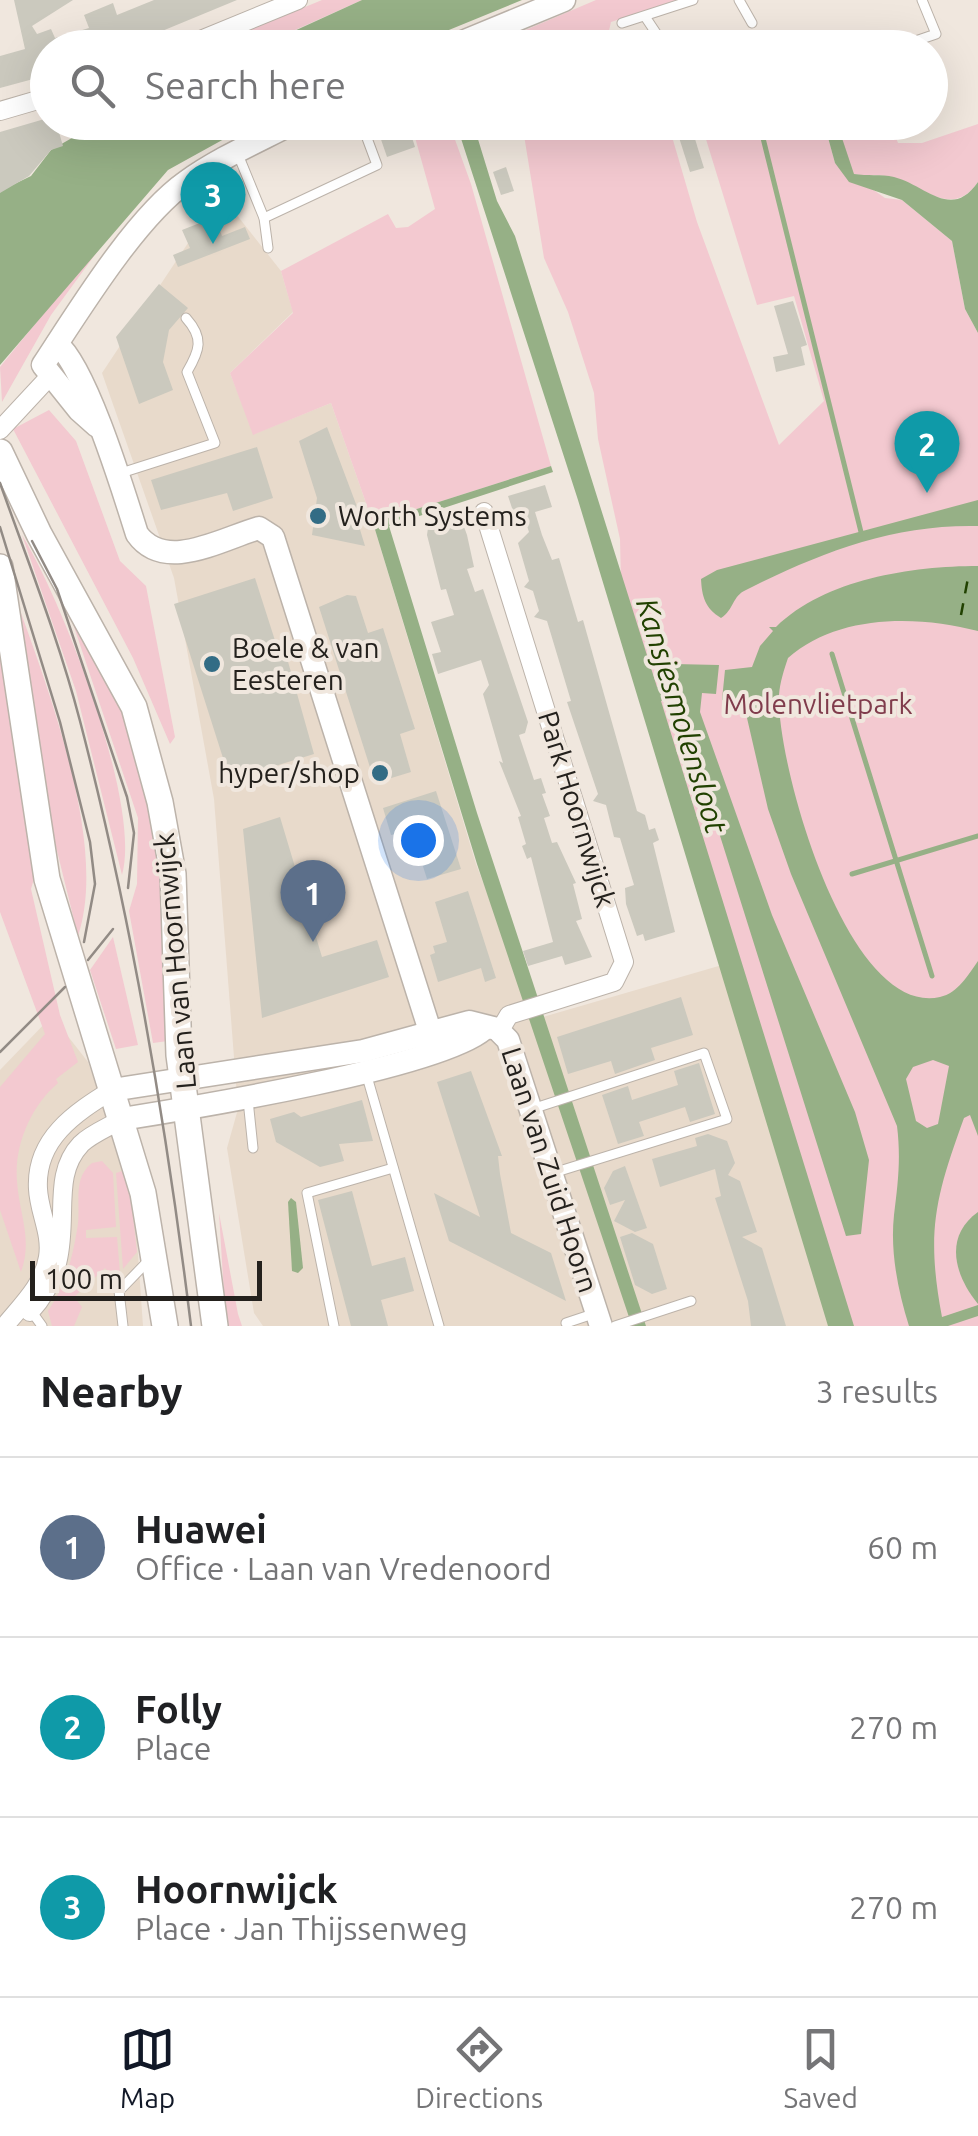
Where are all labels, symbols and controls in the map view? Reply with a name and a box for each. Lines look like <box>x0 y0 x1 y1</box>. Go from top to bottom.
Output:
search box <box>30 30 948 140</box>
icon: search <box>65 58 120 113</box>
text: Search here <box>145 64 346 106</box>
pin: 3 <box>180 162 246 244</box>
pin: 2 <box>894 410 960 493</box>
place label: Worth Systems <box>338 500 527 531</box>
marker: Worth Systems <box>307 505 329 527</box>
water label: Kansjesmolensloot <box>630 594 734 838</box>
place label: Boele & van Eesteren <box>232 632 380 695</box>
marker: Boele & van Eesteren <box>201 653 223 675</box>
park label: Molenvlietpark <box>723 688 913 719</box>
street label: Park Hoornwijck <box>533 707 622 911</box>
place label: hyper/shop <box>218 757 360 788</box>
marker: hyper/shop <box>369 762 391 784</box>
your location <box>393 815 444 866</box>
street label: Laan van Hoornwijck <box>148 832 201 1091</box>
pin: 1 <box>280 860 346 942</box>
street label: Laan van Zuid Hoorn <box>496 1043 605 1296</box>
scale bar <box>30 1256 262 1300</box>
text: 100 m <box>45 1263 123 1294</box>
text: Nearby <box>40 1368 183 1415</box>
text: 3 results <box>816 1373 938 1409</box>
text: Huawei <box>135 1508 267 1550</box>
text: 1 <box>63 1529 82 1565</box>
text: 60 m <box>867 1529 938 1565</box>
text: Office · Laan van Vredenoord <box>135 1550 552 1586</box>
text: Folly <box>135 1688 222 1730</box>
text: 2 <box>63 1709 82 1745</box>
text: 270 m <box>849 1709 938 1745</box>
text: Place <box>135 1730 211 1766</box>
text: Hoornwijck <box>135 1868 338 1910</box>
text: 3 <box>63 1889 82 1925</box>
text: 270 m <box>849 1889 938 1925</box>
text: Place · Jan Thijssenweg <box>135 1910 468 1946</box>
tab: Map <box>120 2022 175 2113</box>
tab: Directions <box>415 2022 543 2113</box>
tab: Saved <box>783 2022 858 2113</box>

